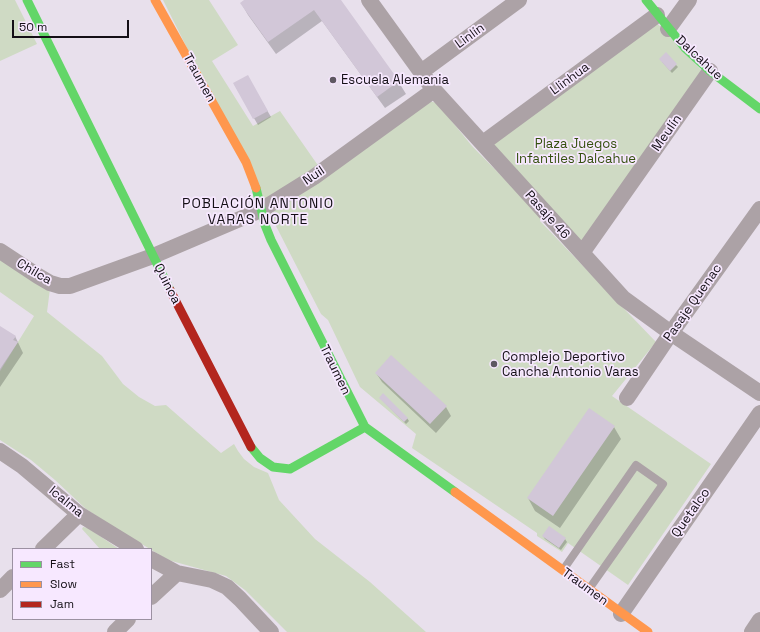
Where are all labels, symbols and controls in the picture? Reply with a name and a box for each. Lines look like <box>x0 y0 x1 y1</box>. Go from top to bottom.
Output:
scale bar <box>14 12 131 38</box>
text: 50 m <box>19 19 47 35</box>
street label: Linlín <box>452 20 488 52</box>
street label: Dalcahue <box>672 33 726 83</box>
street label: Traumen <box>179 51 219 105</box>
street label: Llinhua <box>547 60 593 98</box>
place label: Escuela Alemania <box>341 72 449 88</box>
marker: Escuela Alemania <box>328 75 338 85</box>
street label: Meulín <box>649 112 685 154</box>
park label: Plaza Juegos Infantiles Dalcahue <box>516 136 636 167</box>
street label: Nuil <box>300 163 328 189</box>
street label: Pasaje 46 <box>521 188 573 242</box>
district label: POBLACIÓN ANTONIO VARAS NORTE <box>182 196 334 228</box>
street label: Chilca <box>14 256 54 288</box>
street label: Quinoa <box>150 261 184 307</box>
street label: Pasaje Quenac <box>661 261 725 345</box>
street label: Traumen <box>316 343 354 397</box>
place label: Complejo Deportivo Cancha Antonio Varas <box>502 349 639 380</box>
marker: Complejo Deportivo Cancha Antonio Varas <box>489 359 499 369</box>
street label: Icalma <box>45 483 87 521</box>
street label: Quetalco <box>668 485 714 541</box>
legend <box>12 548 152 620</box>
text: Fast <box>50 556 75 572</box>
street label: Traumen <box>559 565 611 609</box>
text: Slow <box>50 576 77 592</box>
text: Jam <box>50 596 74 612</box>

